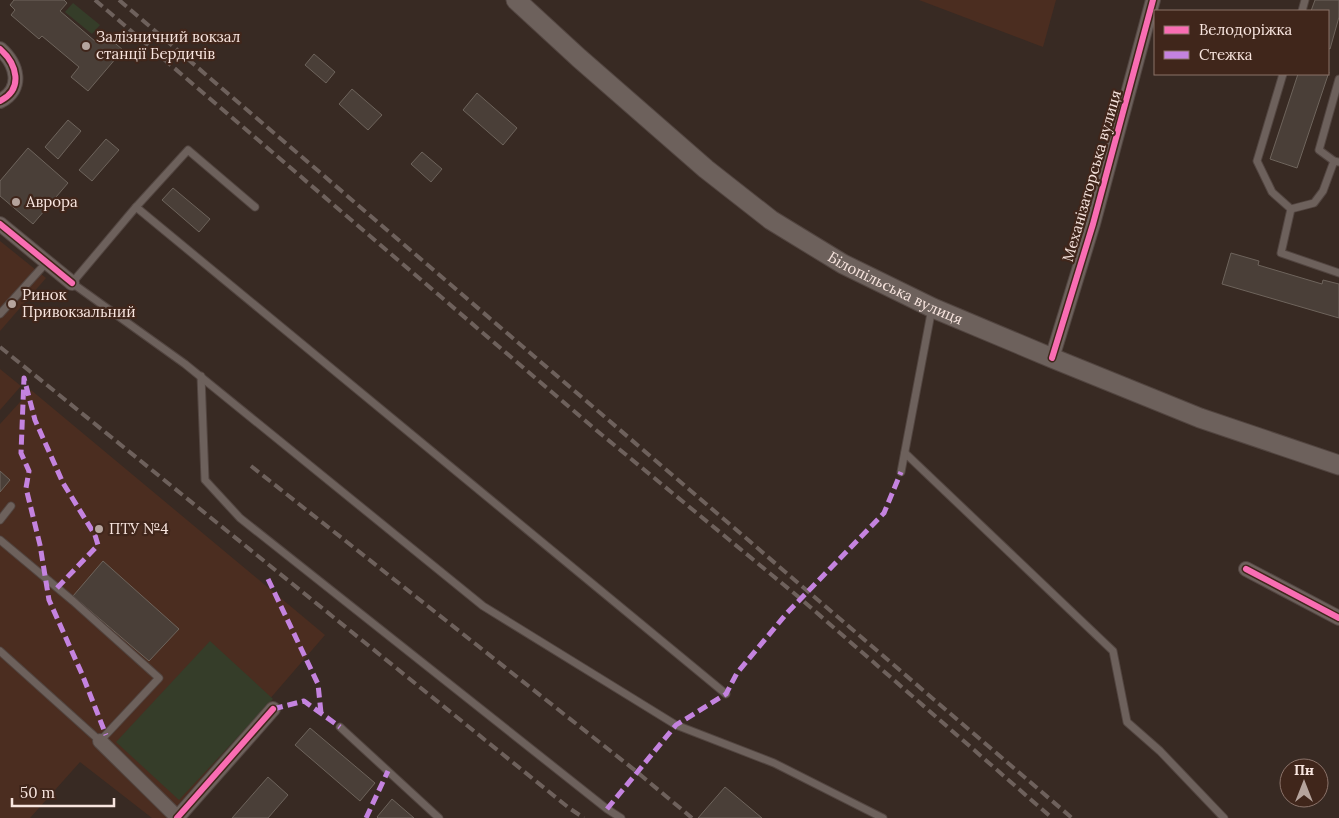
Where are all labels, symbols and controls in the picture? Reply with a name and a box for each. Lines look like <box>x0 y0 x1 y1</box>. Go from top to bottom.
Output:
legend <box>1154 10 1329 75</box>
text: Велодоріжка <box>1199 20 1293 39</box>
place label: Залізничний вокзал станції Бердичів <box>96 27 240 63</box>
marker: Залізничний вокзал станції Бердичів <box>80 40 92 52</box>
text: Стежка <box>1199 45 1253 64</box>
street label: Механізаторська вулиця <box>1058 88 1125 264</box>
place label: Аврора <box>25 192 78 211</box>
marker: Аврора <box>10 196 22 208</box>
street label: Білопільська вулиця <box>824 247 966 328</box>
place label: Ринок Привокзальний <box>22 285 136 321</box>
marker: Ринок Привокзальний <box>6 298 18 310</box>
place label: ПТУ №4 <box>109 519 169 538</box>
marker: ПТУ №4 <box>93 523 105 535</box>
north arrow <box>1279 758 1329 808</box>
text: Пн <box>1294 761 1314 779</box>
scale bar <box>12 776 115 808</box>
text: 50 m <box>20 783 55 802</box>

